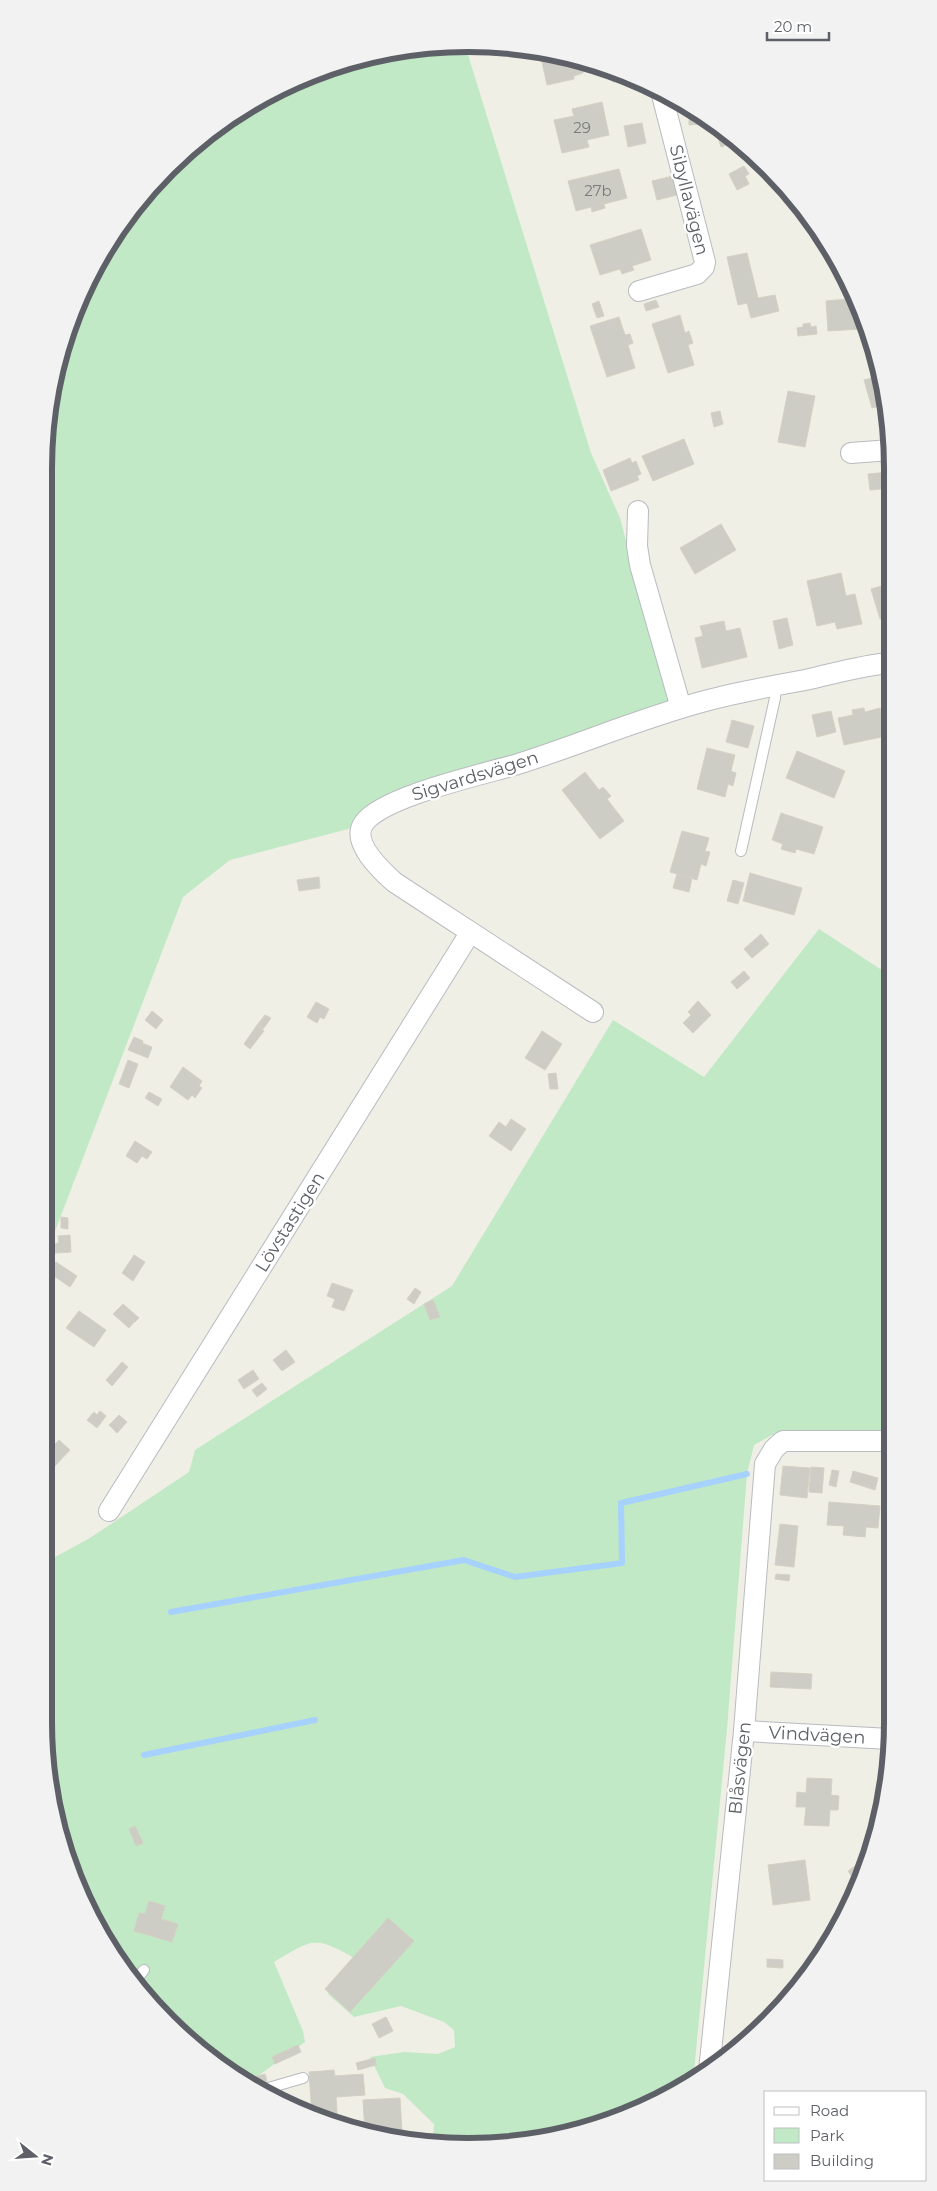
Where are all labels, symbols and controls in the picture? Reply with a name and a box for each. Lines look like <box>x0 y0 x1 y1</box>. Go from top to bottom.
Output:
scale bar <box>767 10 830 42</box>
text: 20 m <box>774 17 812 36</box>
house number: 29 <box>573 118 591 137</box>
street label: Sibyllavägen <box>665 142 713 258</box>
house number: 27b <box>584 181 612 200</box>
street label: Sigvardsvägen <box>409 746 541 806</box>
street label: Lövstastigen <box>251 1168 329 1276</box>
street label: Blåsvägen <box>724 1721 756 1815</box>
street label: Vindvägen <box>768 1721 866 1749</box>
legend <box>764 2091 927 2181</box>
text: Road <box>810 2101 849 2120</box>
text: Park <box>810 2126 844 2145</box>
north arrow <box>10 2131 60 2181</box>
text: Building <box>810 2151 874 2170</box>
text: N <box>37 2152 58 2168</box>

